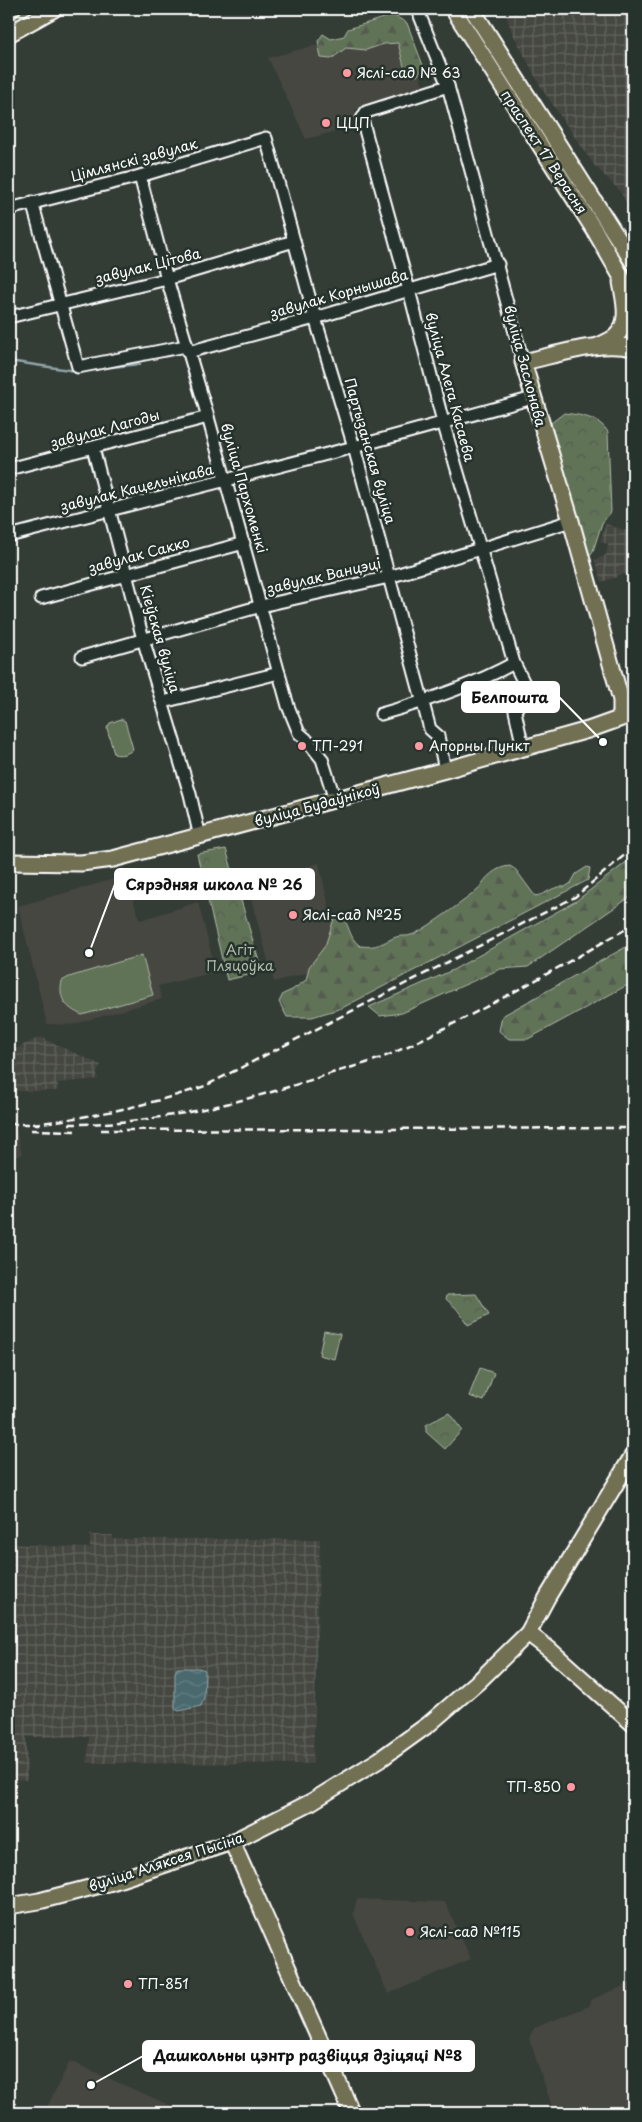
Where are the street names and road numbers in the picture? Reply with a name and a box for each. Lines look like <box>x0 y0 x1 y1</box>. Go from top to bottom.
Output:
street label: праспект 17 Верасня <box>496 86 592 218</box>
street label: Цімлянскі завулак <box>68 132 200 187</box>
street label: завулак Цітова <box>92 242 203 289</box>
street label: завулак Корнышава <box>266 264 411 324</box>
street label: вуліца Заслонава <box>499 303 552 429</box>
street label: вуліца Алега Касаева <box>420 310 481 464</box>
street label: Партызанская вуліца <box>340 375 402 527</box>
street label: завулак Лагоды <box>47 404 162 453</box>
street label: вуліца Пархоменкі <box>216 420 273 555</box>
street label: завулак Кацельнікава <box>57 458 216 517</box>
street label: завулак Сакко <box>85 531 192 578</box>
street label: завулак Ванцэці <box>264 552 383 599</box>
street label: Кіеўская вуліца <box>135 582 186 696</box>
street label: вуліца Будаўнікоў <box>252 778 382 831</box>
street label: вуліца Аляксея Пысіна <box>86 1826 246 1897</box>

